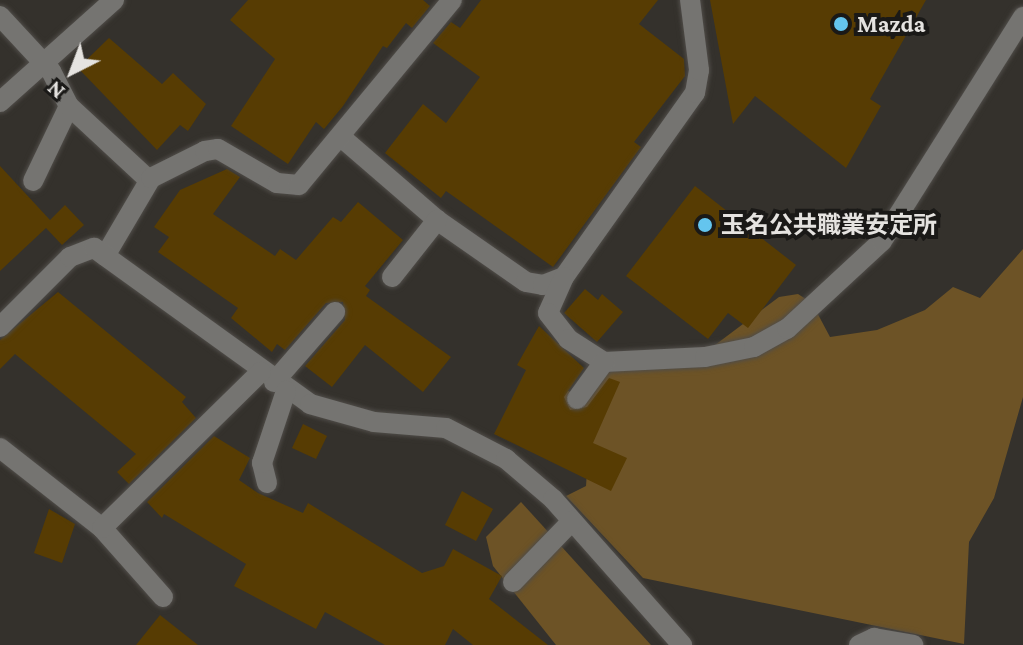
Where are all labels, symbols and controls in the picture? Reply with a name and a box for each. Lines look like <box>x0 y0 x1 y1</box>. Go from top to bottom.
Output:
place label: Mazda <box>857 10 925 38</box>
marker: Mazda <box>832 15 850 33</box>
north arrow <box>32 32 112 112</box>
text: N <box>42 76 70 105</box>
place label: 玉名公共職業安定所 <box>721 211 937 239</box>
marker: 玉名公共職業安定所 <box>696 216 714 234</box>

